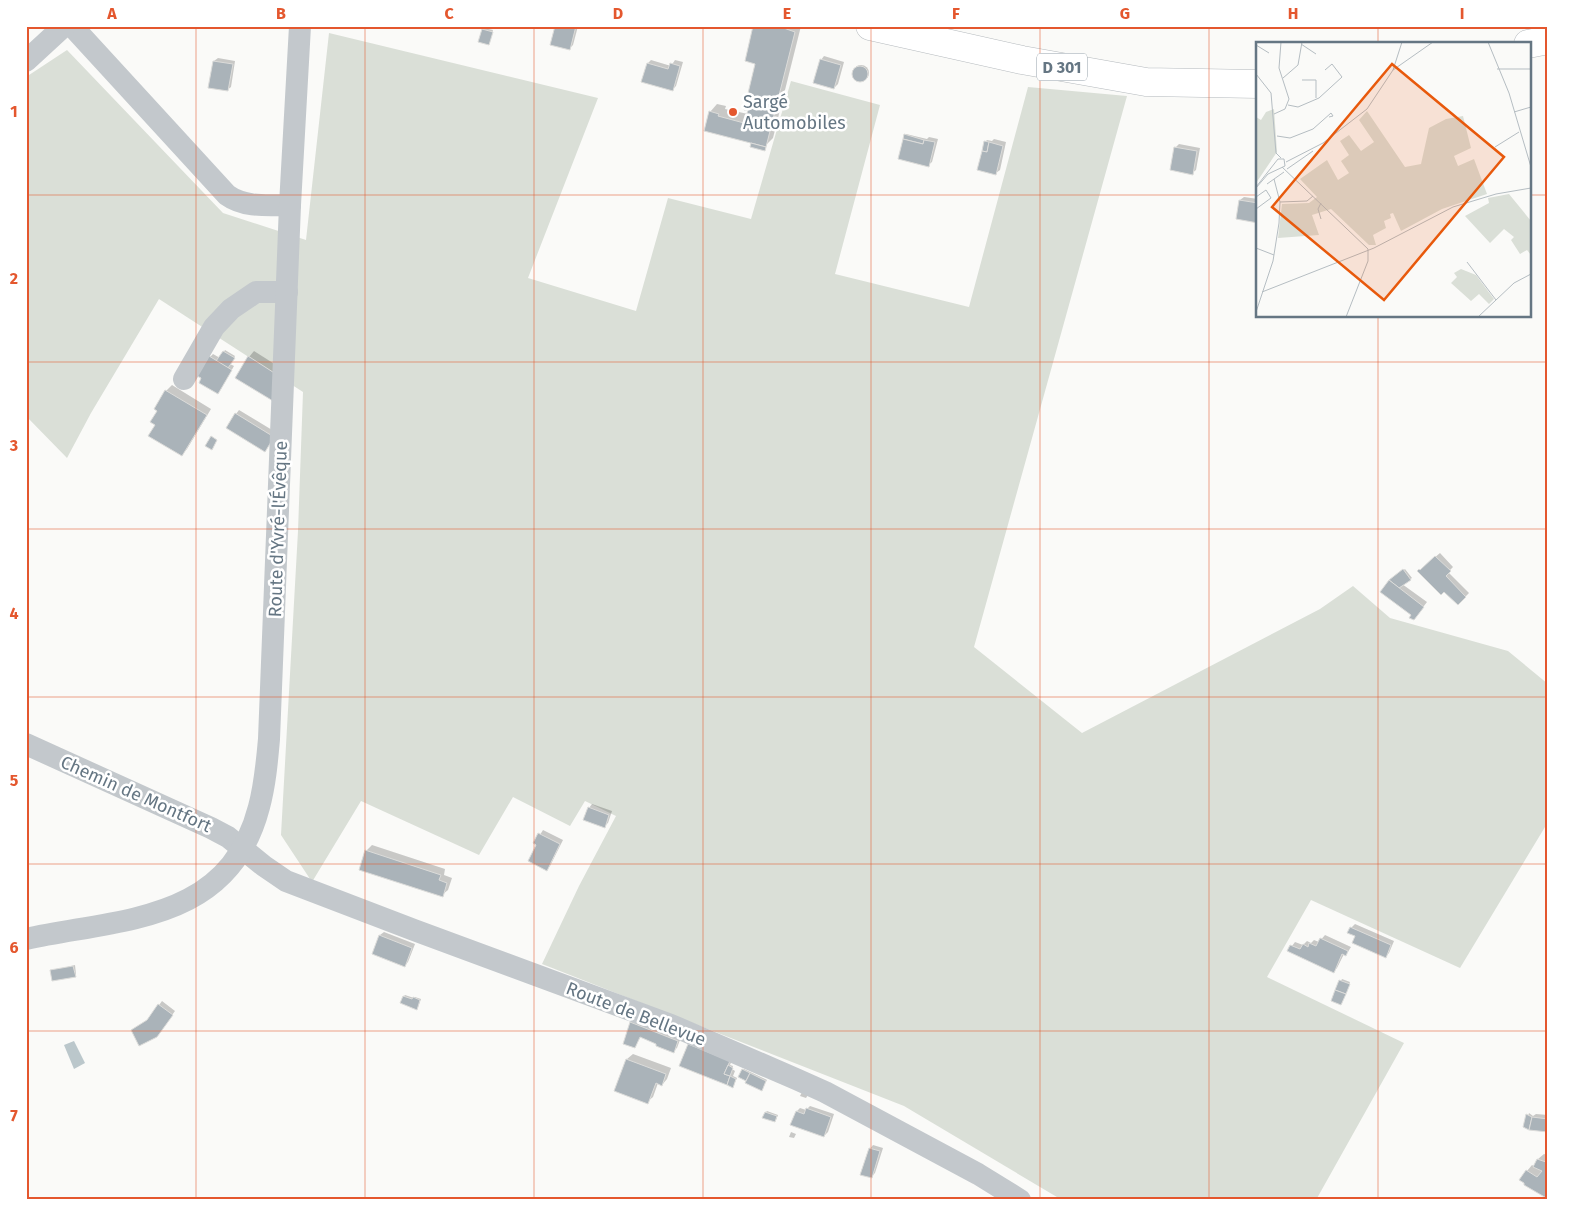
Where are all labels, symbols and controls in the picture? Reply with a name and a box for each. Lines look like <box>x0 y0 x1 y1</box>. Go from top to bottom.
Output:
text: A <box>106 4 117 23</box>
text: B <box>276 4 286 23</box>
text: C <box>444 4 454 23</box>
text: D <box>613 4 623 23</box>
text: E <box>783 4 791 23</box>
text: F <box>952 4 960 23</box>
text: G <box>1120 4 1130 23</box>
text: H <box>1288 4 1298 23</box>
text: I <box>1460 4 1464 23</box>
inset map <box>1256 42 1532 318</box>
road number: D 301 <box>1037 54 1087 80</box>
place label: Sargé Automobiles <box>743 91 846 134</box>
text: 1 <box>10 102 18 121</box>
marker: Sargé Automobiles <box>727 106 739 118</box>
text: 2 <box>10 269 18 288</box>
text: 3 <box>9 436 18 455</box>
street label: Route d'Yvré-l'Évêque <box>263 440 292 618</box>
text: 4 <box>9 604 19 623</box>
street label: Chemin de Montfort <box>57 751 215 837</box>
text: 5 <box>10 771 19 790</box>
text: 6 <box>9 938 19 957</box>
street label: Route de Bellevue <box>563 977 709 1051</box>
text: 7 <box>10 1106 18 1125</box>

